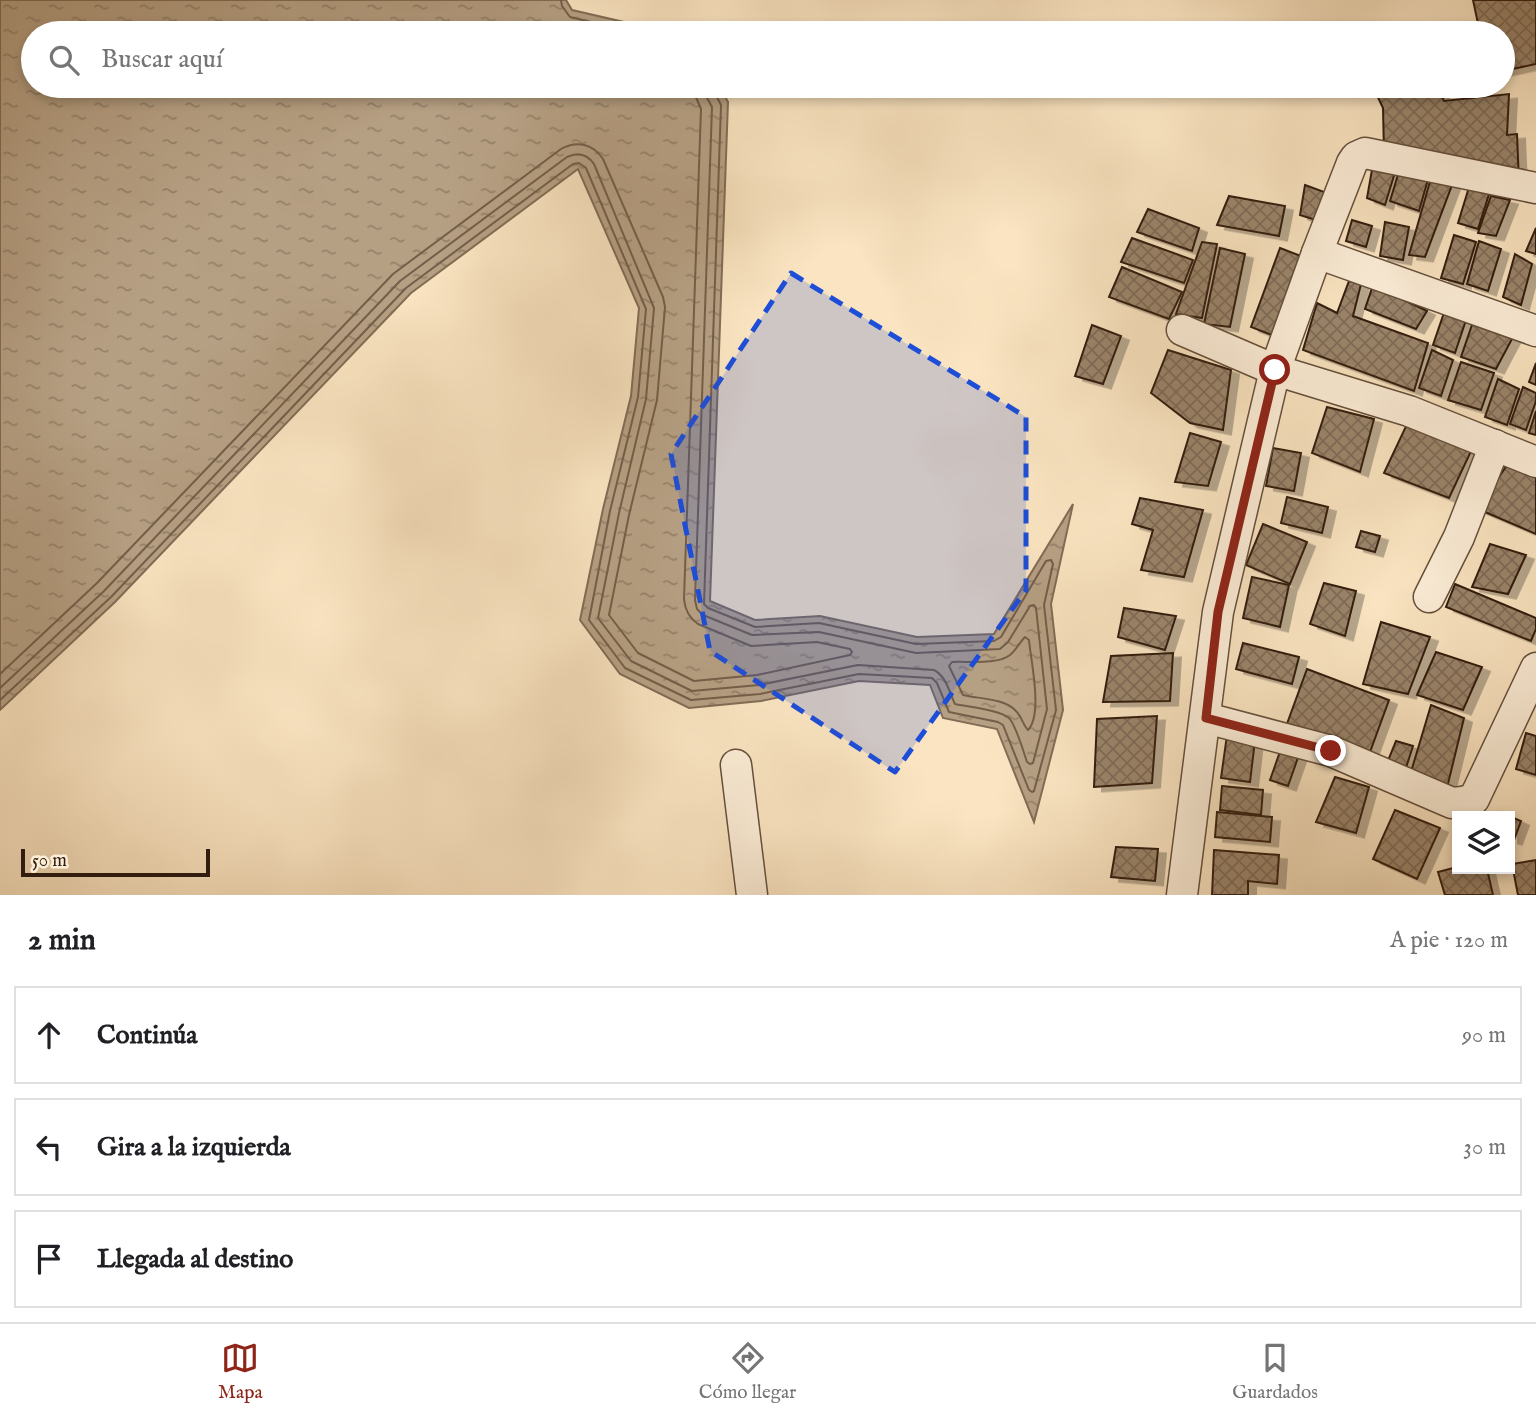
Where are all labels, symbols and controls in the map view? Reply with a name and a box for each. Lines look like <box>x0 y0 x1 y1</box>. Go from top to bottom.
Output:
search box <box>21 21 1515 98</box>
icon: search <box>45 41 83 79</box>
text: Buscar aquí <box>101 43 223 76</box>
route start <box>1259 354 1290 385</box>
route end <box>1315 735 1346 766</box>
map controls <box>1452 811 1515 874</box>
button: layers <box>1452 811 1515 874</box>
scale bar <box>21 846 210 878</box>
text: 50 m <box>32 849 67 873</box>
text: 2 min <box>28 922 96 960</box>
text: A pie · 120 m <box>1390 926 1508 955</box>
icon: ahead <box>30 1016 68 1054</box>
text: Continúa <box>97 1019 198 1052</box>
text: 90 m <box>1462 1021 1506 1050</box>
icon: left <box>30 1128 68 1166</box>
text: Gira a la izquierda <box>97 1131 291 1164</box>
text: 30 m <box>1463 1133 1506 1162</box>
icon: arrive <box>30 1240 68 1278</box>
text: Llegada al destino <box>97 1243 293 1276</box>
tab: Mapa <box>218 1339 263 1405</box>
tab: Cómo llegar <box>699 1339 796 1405</box>
tab: Guardados <box>1232 1339 1318 1405</box>

